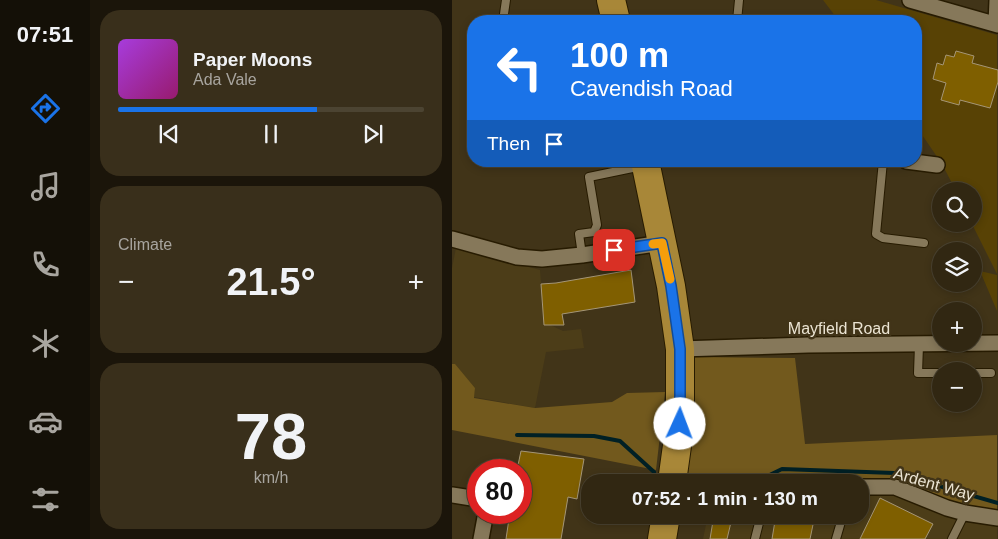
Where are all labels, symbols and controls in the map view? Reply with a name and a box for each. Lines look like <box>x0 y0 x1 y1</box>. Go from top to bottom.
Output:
text: 07:51 <box>17 22 73 47</box>
icon: left <box>487 35 552 100</box>
text: 100 m <box>570 35 669 74</box>
text: Paper Moons <box>193 49 312 70</box>
text: Ada Vale <box>193 71 257 88</box>
text: Cavendish Road <box>570 76 733 101</box>
icon: directions <box>28 91 63 126</box>
icon: previous <box>155 120 183 148</box>
icon: pause <box>257 120 285 148</box>
icon: next <box>359 120 387 148</box>
icon: arrive <box>540 130 568 158</box>
text: Then <box>487 133 530 154</box>
icon: music <box>28 169 63 204</box>
map controls <box>932 182 982 412</box>
button: search <box>932 182 982 232</box>
pin <box>593 229 635 271</box>
text: Climate <box>118 236 172 253</box>
icon: arrive <box>600 236 628 264</box>
button: layers <box>932 242 982 292</box>
icon: phone <box>28 247 63 282</box>
text: 21.5° <box>226 261 316 303</box>
text: − <box>118 266 134 297</box>
text: + <box>408 266 424 297</box>
button: + <box>932 302 982 352</box>
street label: Mayfield Road <box>788 320 890 337</box>
icon: climate <box>28 326 63 361</box>
button: − <box>932 362 982 412</box>
position arrow <box>653 397 705 449</box>
text: 78 <box>235 400 307 473</box>
icon: car <box>28 404 63 439</box>
speed limit sign: 80 <box>467 459 532 524</box>
street label: Ardent Way <box>892 464 976 504</box>
text: km/h <box>254 469 288 486</box>
icon: filters <box>28 482 63 517</box>
text: 07:52 · 1 min · 130 m <box>632 488 818 509</box>

